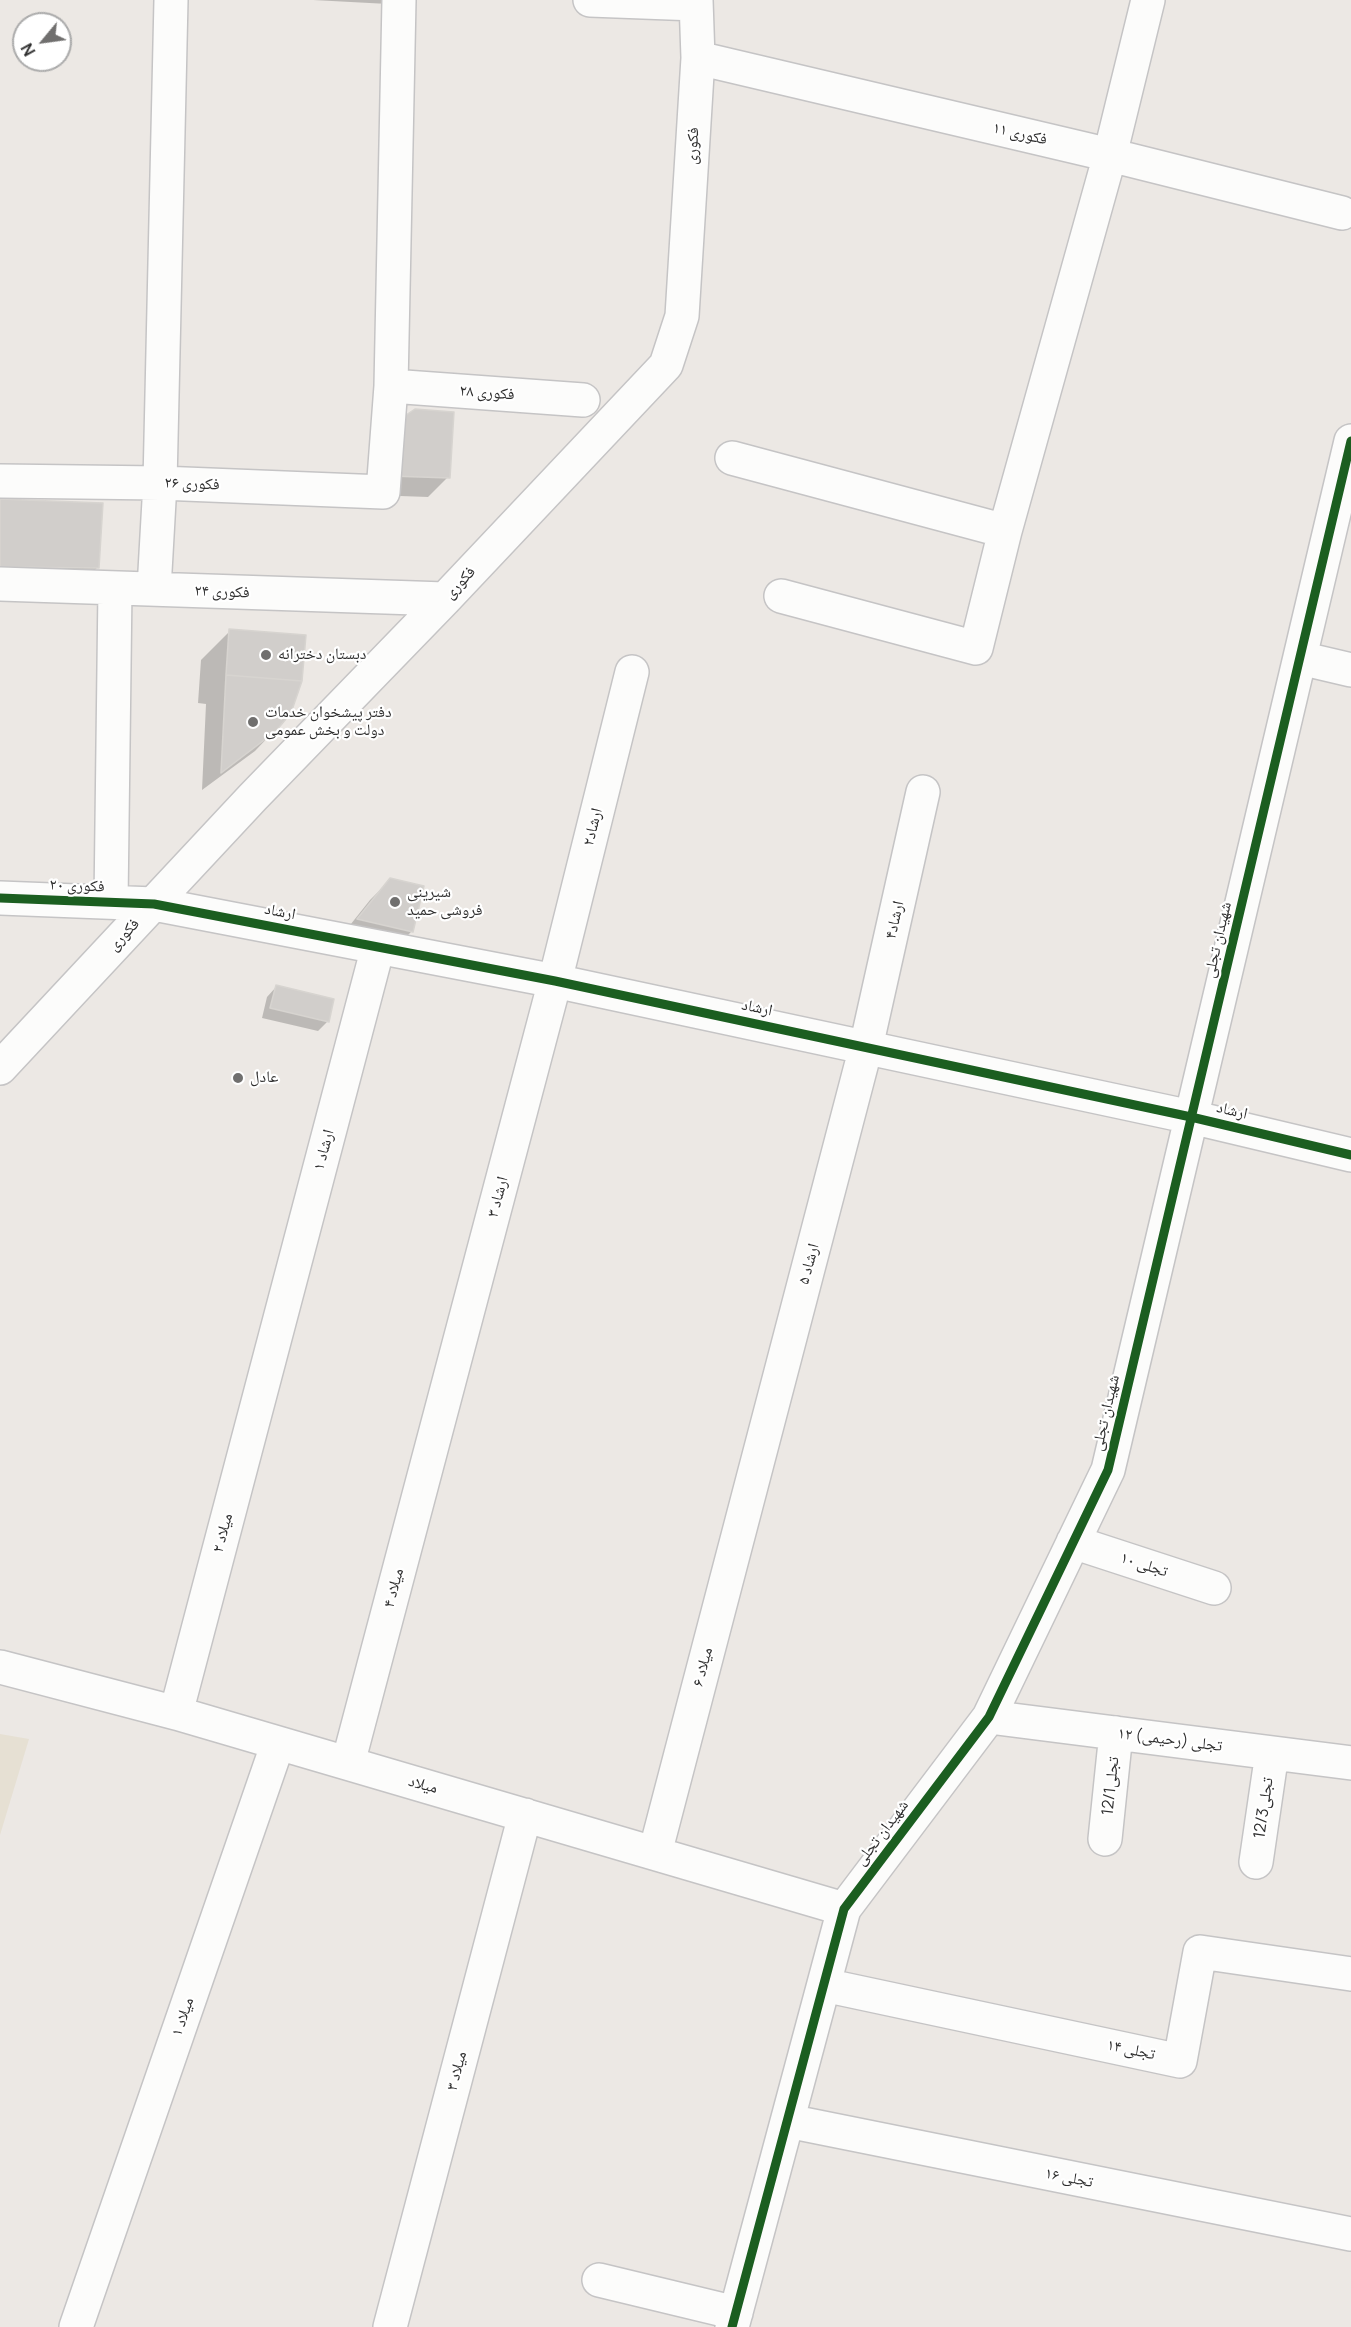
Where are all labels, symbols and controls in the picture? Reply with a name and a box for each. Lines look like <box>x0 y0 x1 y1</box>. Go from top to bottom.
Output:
north arrow <box>12 12 72 72</box>
text: N <box>16 39 40 60</box>
street label: فکوری ۱۱ <box>991 118 1049 150</box>
street label: فکوری <box>682 127 704 165</box>
street label: فکوری ۲۸ <box>459 381 515 405</box>
street label: فکوری ۲۶ <box>164 473 220 495</box>
street label: فکوری <box>440 563 480 603</box>
street label: فکوری ۲۴ <box>194 581 250 603</box>
place label: دبستان دخترانه <box>278 645 366 665</box>
marker: دبستان دخترانه <box>259 648 273 662</box>
place label: دفتر پیشخوان خدمات دولت و بخش عمومی <box>265 703 392 741</box>
marker: دفتر پیشخوان خدمات دولت و بخش عمومی <box>246 715 260 729</box>
street label: ۲ارشاد <box>579 806 607 848</box>
street label: فکوری ۲۰ <box>49 875 105 897</box>
place label: شیرینی فروشی حمید <box>407 883 483 921</box>
marker: شیرینی فروشی حمید <box>388 895 402 909</box>
street label: ۴ارشاد <box>881 899 909 941</box>
street label: ارشاد <box>263 900 297 924</box>
street label: شهیدان تجلی <box>1200 900 1236 980</box>
street label: فکوری <box>104 915 144 955</box>
street label: ارشاد <box>740 995 774 1021</box>
place label: عادل <box>250 1068 278 1088</box>
marker: عادل <box>231 1071 245 1085</box>
street label: ارشاد <box>1215 1098 1249 1124</box>
street label: ۱ ارشاد <box>309 1127 339 1173</box>
street label: ۳ ارشاد <box>483 1174 513 1220</box>
street label: ۵ ارشاد <box>794 1241 824 1287</box>
street label: شهیدان تجلی <box>1088 1373 1124 1453</box>
street label: ۲ میلاد <box>209 1511 237 1555</box>
street label: ۱۰ تجلی <box>1118 1548 1170 1582</box>
street label: ۴ میلاد <box>380 1566 408 1610</box>
street label: ۶ میلاد <box>689 1645 717 1689</box>
street label: ۱۲ تجلی (رحیمی) <box>1117 1724 1223 1756</box>
street label: تجلی12/1 <box>1098 1756 1124 1816</box>
street label: میلاد <box>406 1772 440 1798</box>
street label: تجلی12/3 <box>1250 1776 1278 1840</box>
street label: شهیدان تجلی <box>851 1796 913 1870</box>
street label: ۱ میلاد <box>167 1995 199 2039</box>
street label: تجلی ۱۴ <box>1105 2036 1157 2064</box>
street label: ۳ میلاد <box>443 2049 471 2093</box>
street label: ۱۶ تجلی <box>1043 2164 1095 2192</box>

